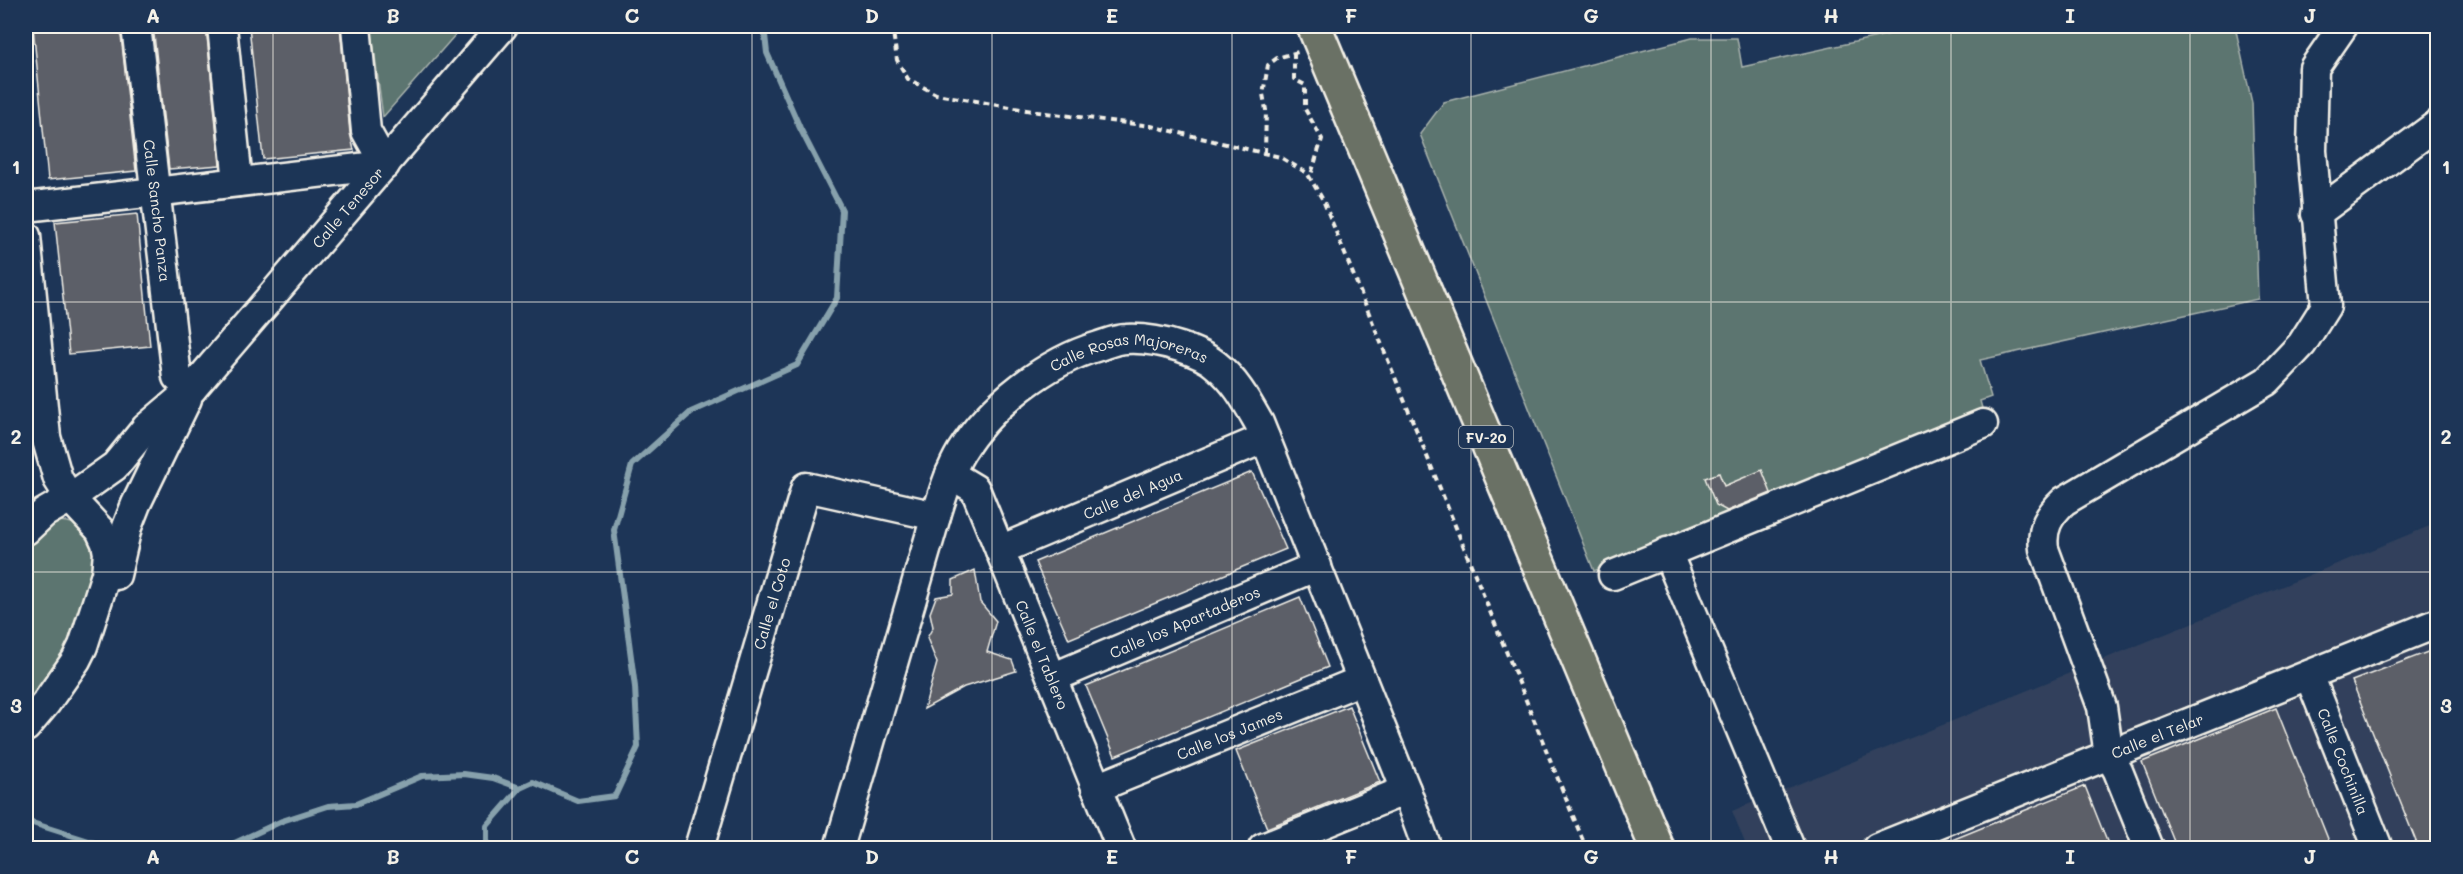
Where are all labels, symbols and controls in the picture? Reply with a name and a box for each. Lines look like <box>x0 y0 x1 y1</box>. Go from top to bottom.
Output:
text: A <box>146 2 160 28</box>
text: B <box>386 2 400 28</box>
text: C <box>625 2 640 28</box>
text: D <box>865 2 879 28</box>
text: E <box>1106 2 1118 28</box>
text: F <box>1345 2 1358 28</box>
text: G <box>1583 2 1599 28</box>
text: H <box>1823 2 1839 28</box>
text: I <box>2065 2 2075 28</box>
text: J <box>2303 2 2317 28</box>
street label: Calle Sancho Panza <box>139 138 176 283</box>
text: 1 <box>12 153 20 179</box>
text: 1 <box>2442 153 2450 179</box>
street label: Calle Tenesor <box>307 163 388 252</box>
street label: Calle Rosas Majoreras <box>1046 329 1212 376</box>
text: 2 <box>10 423 22 449</box>
text: 2 <box>2440 423 2452 449</box>
road number: FV-20 <box>1459 426 1513 448</box>
street label: Calle del Agua <box>1080 464 1185 524</box>
street label: Calle el Coto <box>748 555 795 652</box>
street label: Calle los Apartaderos <box>1106 581 1263 663</box>
street label: Calle el Tablero <box>1011 597 1074 712</box>
text: 3 <box>10 692 22 718</box>
text: 3 <box>2440 692 2452 718</box>
street label: Calle los James <box>1173 703 1285 764</box>
street label: Calle Cochinilla <box>2313 705 2374 818</box>
street label: Calle el Telar <box>2108 708 2206 763</box>
text: A <box>146 843 160 869</box>
text: B <box>386 843 400 869</box>
text: C <box>625 843 640 869</box>
text: D <box>865 843 879 869</box>
text: E <box>1106 843 1118 869</box>
text: F <box>1345 843 1358 869</box>
text: G <box>1583 843 1599 869</box>
text: H <box>1823 843 1839 869</box>
text: I <box>2065 843 2075 869</box>
text: J <box>2303 843 2317 869</box>

